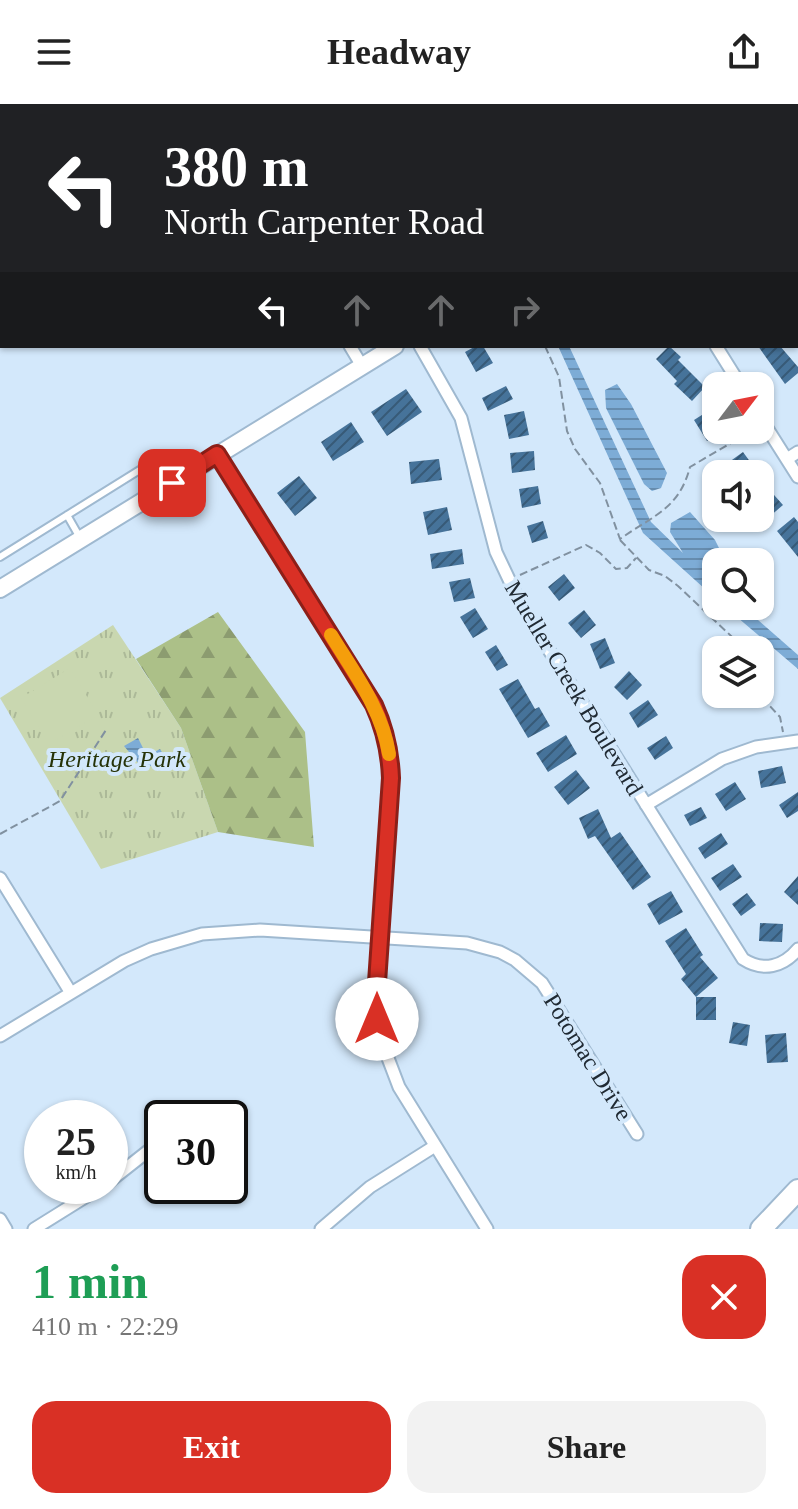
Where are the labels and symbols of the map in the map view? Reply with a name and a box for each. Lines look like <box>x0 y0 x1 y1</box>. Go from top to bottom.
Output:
north arrow <box>702 372 774 444</box>
pin <box>138 449 206 517</box>
street label: Mueller Creek Boulevard <box>500 576 648 800</box>
park label: Heritage Park <box>47 746 186 772</box>
position arrow <box>335 977 419 1061</box>
street label: Potomac Drive <box>539 989 637 1125</box>
speed limit sign: 30 <box>144 1100 248 1204</box>

